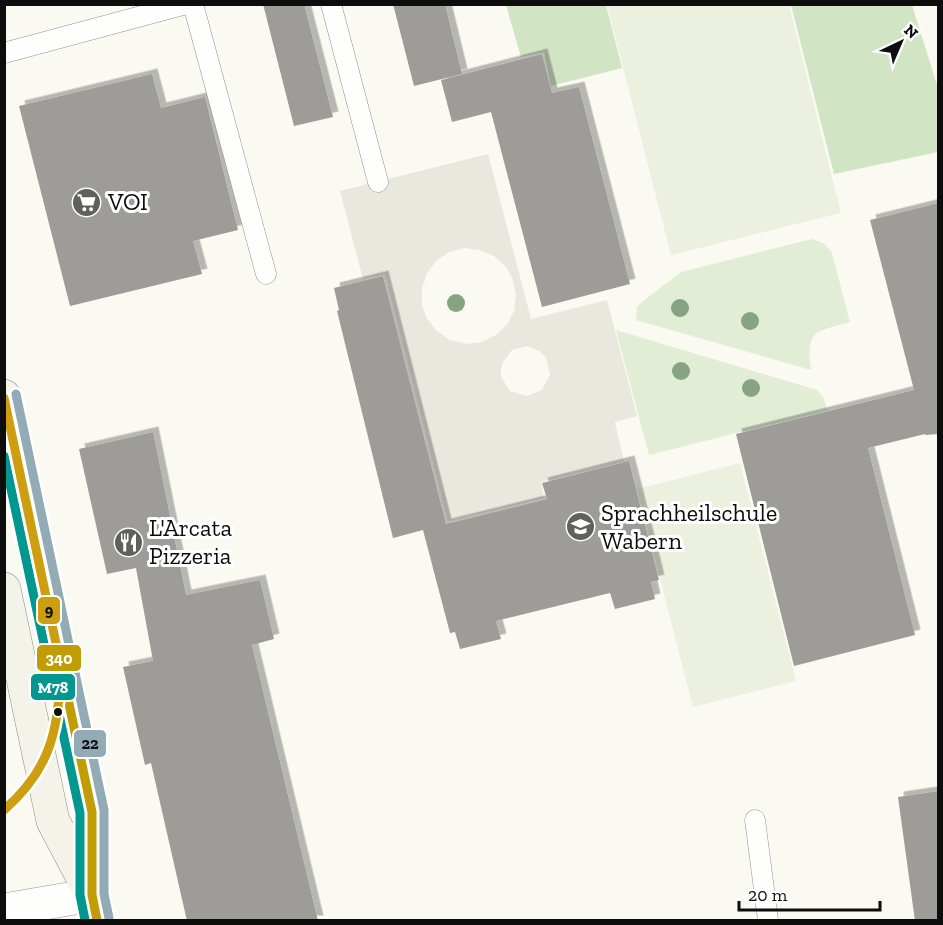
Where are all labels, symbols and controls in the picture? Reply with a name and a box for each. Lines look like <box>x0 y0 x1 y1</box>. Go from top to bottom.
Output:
north arrow <box>871 12 931 72</box>
text: N <box>900 21 922 43</box>
supermarket icon: VOI <box>71 186 103 218</box>
place label: VOI <box>107 187 148 216</box>
place label: Sprachheilschule Wabern <box>601 498 777 555</box>
school or university icon: Sprachheilschule Wabern <box>564 511 596 543</box>
place label: L'Arcata Pizzeria <box>149 513 232 570</box>
restaurant icon: L'Arcata Pizzeria <box>112 526 144 558</box>
line badge: 9 <box>37 596 61 625</box>
text: 9 <box>45 601 54 620</box>
line badge: 340 <box>36 644 82 672</box>
text: 340 <box>46 649 72 668</box>
line badge: M78 <box>30 673 76 701</box>
text: M78 <box>38 678 69 697</box>
unlabelled marker <box>52 706 64 718</box>
line badge: 22 <box>73 729 107 758</box>
text: 22 <box>81 734 99 753</box>
scale bar <box>739 874 880 912</box>
text: 20 m <box>748 884 788 906</box>

